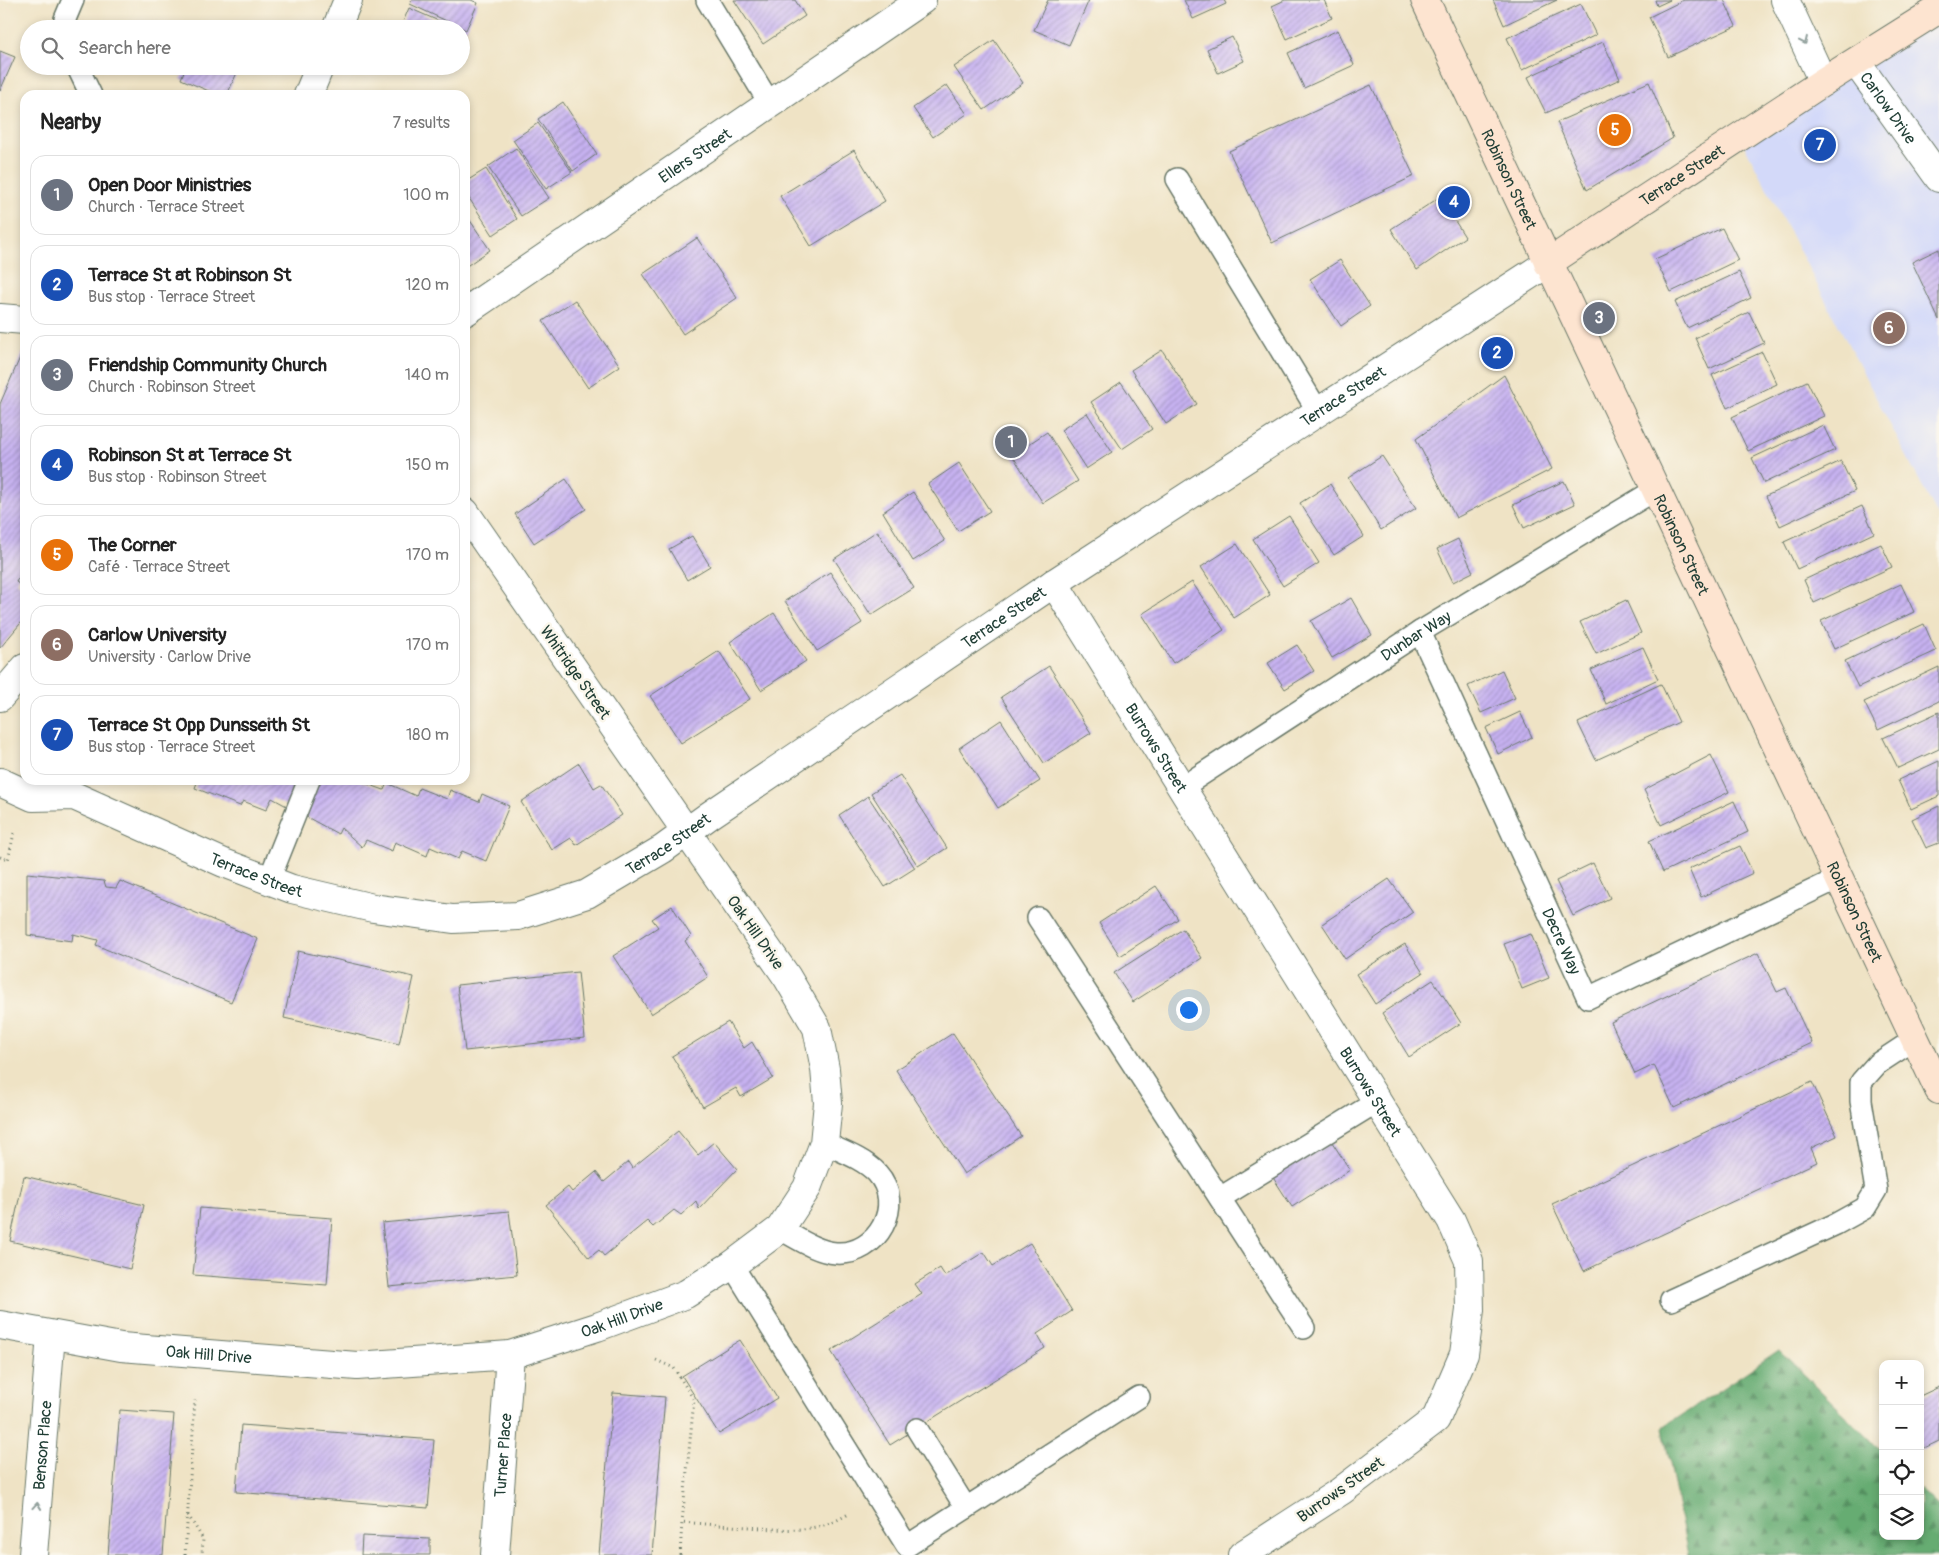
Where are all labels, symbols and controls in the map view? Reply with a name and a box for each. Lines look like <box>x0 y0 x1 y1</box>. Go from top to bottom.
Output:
search box <box>20 20 470 75</box>
icon: search <box>38 34 66 62</box>
text: Search here <box>78 36 171 60</box>
one-way arrow <box>1798 36 1808 45</box>
street label: Carlow Drive <box>1855 68 1920 148</box>
text: Nearby <box>40 109 101 136</box>
pin: 5 <box>1599 111 1631 149</box>
text: 7 results <box>392 113 450 133</box>
street label: Ellers Street <box>655 124 736 188</box>
street label: Robinson Street <box>1476 126 1541 233</box>
pin: 7 <box>1804 126 1836 164</box>
street label: Terrace Street <box>1636 140 1729 211</box>
text: Open Door Ministries <box>88 173 251 197</box>
pin: 4 <box>1438 183 1470 221</box>
text: 1 <box>54 185 60 205</box>
text: 100 m <box>403 185 449 205</box>
text: Church · Terrace Street <box>88 197 244 217</box>
text: Terrace St at Robinson St <box>88 263 291 287</box>
text: 2 <box>53 275 61 295</box>
text: 120 m <box>405 275 449 295</box>
text: Bus stop · Terrace Street <box>88 287 255 307</box>
pin: 3 <box>1583 299 1615 337</box>
pin: 6 <box>1873 309 1905 347</box>
pin: 2 <box>1481 334 1513 372</box>
text: Friendship Community Church <box>88 353 327 377</box>
street label: Terrace Street <box>1297 362 1390 432</box>
text: 3 <box>53 365 61 385</box>
text: 140 m <box>405 365 449 385</box>
text: Church · Robinson Street <box>88 377 256 397</box>
pin: 1 <box>995 423 1027 461</box>
text: Robinson St at Terrace St <box>88 443 291 467</box>
text: 4 <box>52 455 62 475</box>
text: 150 m <box>405 455 449 475</box>
text: Bus stop · Robinson Street <box>88 467 266 487</box>
street label: Robinson Street <box>1649 491 1713 599</box>
text: The Corner <box>88 533 177 557</box>
text: 5 <box>53 545 61 565</box>
text: 170 m <box>406 545 449 565</box>
text: Café · Terrace Street <box>88 557 230 577</box>
street label: Terrace Street <box>958 582 1050 654</box>
street label: Dunbar Way <box>1377 606 1455 666</box>
street label: Whitridge Street <box>536 622 615 724</box>
text: Carlow University <box>88 623 226 647</box>
text: 6 <box>52 635 62 655</box>
text: 170 m <box>406 635 449 655</box>
text: University · Carlow Drive <box>88 647 251 667</box>
street label: Burrows Street <box>1120 700 1191 797</box>
text: Terrace St Opp Dunsseith St <box>88 713 310 737</box>
text: 7 <box>53 725 61 745</box>
text: 180 m <box>406 725 449 745</box>
text: Bus stop · Terrace Street <box>88 737 255 757</box>
street label: Terrace Street <box>622 809 715 880</box>
street label: Terrace Street <box>206 849 305 902</box>
street label: Robinson Street <box>1822 859 1886 966</box>
street label: Oak Hill Drive <box>722 892 788 974</box>
street label: Decre Way <box>1537 905 1585 978</box>
your location <box>1176 997 1202 1023</box>
street label: Burrows Street <box>1335 1043 1406 1141</box>
street label: Oak Hill Drive <box>578 1294 666 1343</box>
street label: Oak Hill Drive <box>165 1342 252 1368</box>
map controls <box>1879 1360 1924 1540</box>
button: + <box>1879 1360 1924 1405</box>
street label: Benson Place <box>29 1400 57 1491</box>
button: − <box>1879 1405 1924 1450</box>
street label: Turner Place <box>490 1412 517 1498</box>
button: locate <box>1879 1450 1924 1495</box>
street label: Burrows Street <box>1293 1452 1388 1527</box>
button: layers <box>1879 1495 1924 1540</box>
one-way arrow <box>31 1502 42 1510</box>

